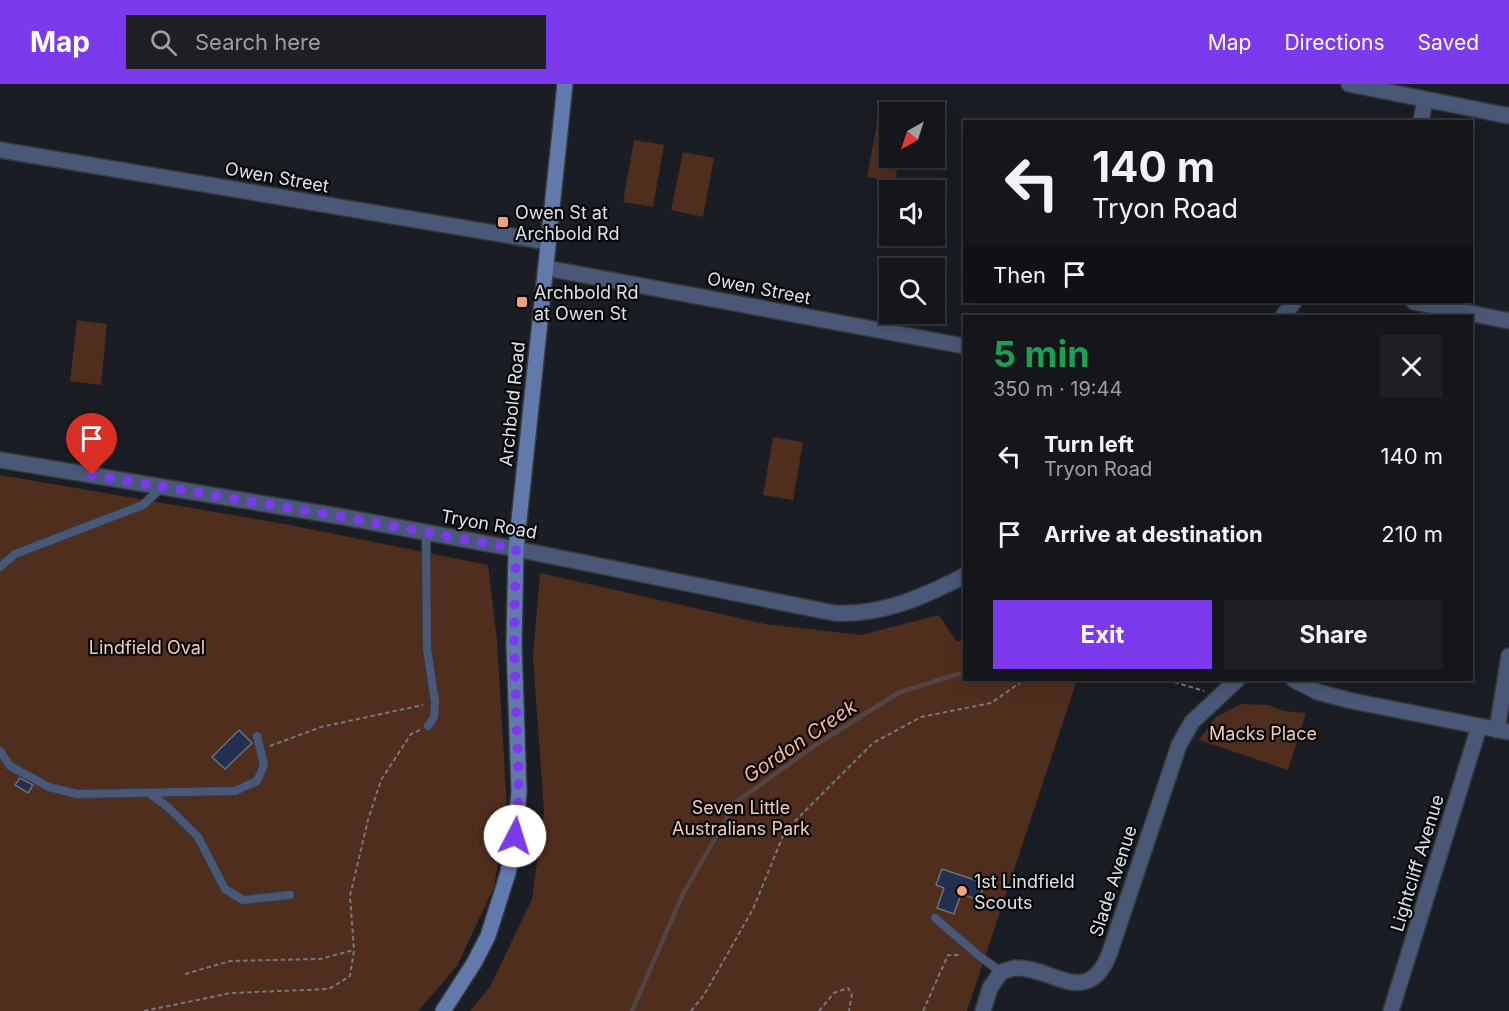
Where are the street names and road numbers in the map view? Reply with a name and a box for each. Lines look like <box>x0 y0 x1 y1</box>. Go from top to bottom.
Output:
street label: Owen Street <box>223 158 331 196</box>
street label: Owen Street <box>705 268 813 308</box>
street label: Archbold Road <box>495 340 529 468</box>
street label: Tryon Road <box>439 505 539 543</box>
street label: Lightcliff Avenue <box>1386 792 1448 934</box>
street label: Slade Avenue <box>1085 823 1141 939</box>

